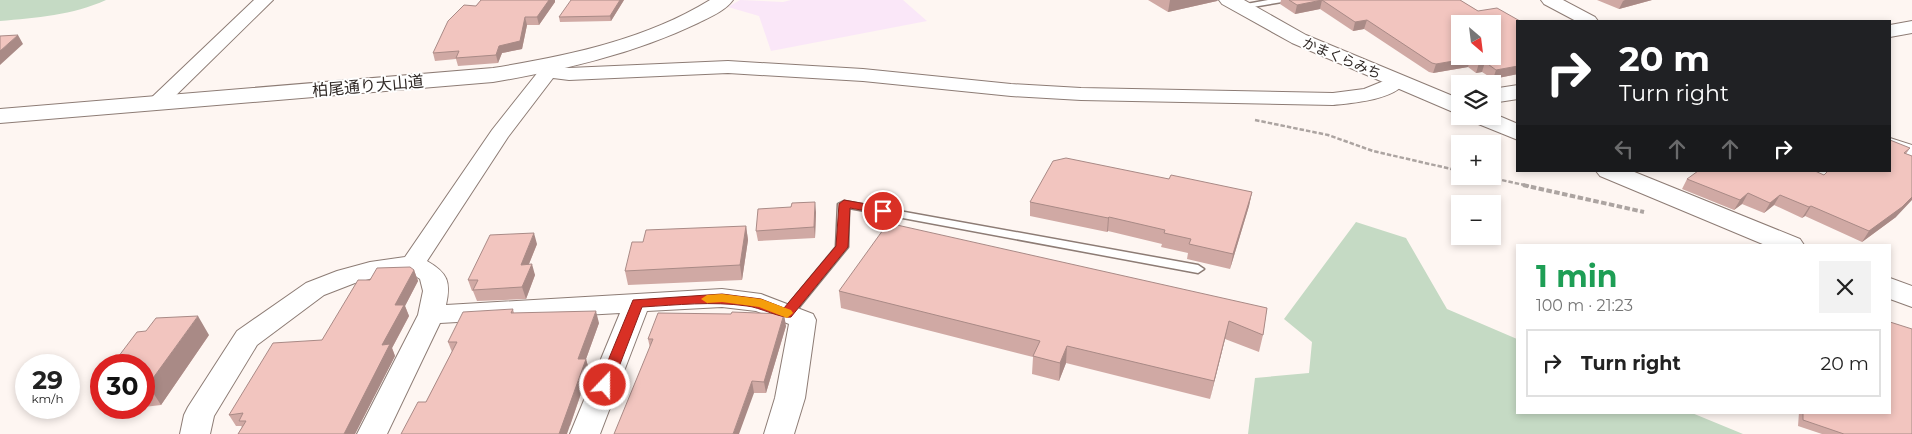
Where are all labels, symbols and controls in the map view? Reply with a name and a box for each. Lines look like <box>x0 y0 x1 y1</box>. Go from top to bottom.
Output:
north arrow <box>1451 15 1501 65</box>
map controls <box>1451 15 1501 245</box>
street label: かまくらみち <box>1300 33 1384 83</box>
text: 20 m <box>1619 37 1710 80</box>
icon: right <box>1536 40 1601 105</box>
street label: 柏尾通り大山道 <box>311 72 425 100</box>
button: layers <box>1451 75 1501 125</box>
text: Turn right <box>1619 80 1729 107</box>
button: + <box>1451 135 1501 185</box>
icon: left <box>1610 135 1638 163</box>
icon: ahead <box>1663 135 1691 163</box>
icon: ahead <box>1716 135 1744 163</box>
icon: right <box>1769 135 1797 163</box>
pin <box>862 190 904 232</box>
button: − <box>1451 195 1501 245</box>
icon: arrive <box>869 197 897 225</box>
text: 1 min <box>1536 258 1617 295</box>
button: close <box>1819 261 1871 313</box>
text: 100 m · 21:23 <box>1536 296 1633 315</box>
icon: right <box>1538 349 1566 377</box>
text: Turn right <box>1581 352 1681 375</box>
text: 20 m <box>1821 352 1869 375</box>
speed limit sign: 30 <box>90 354 155 419</box>
position arrow <box>578 358 630 410</box>
text: 29 <box>32 365 63 395</box>
text: km/h <box>31 391 64 406</box>

